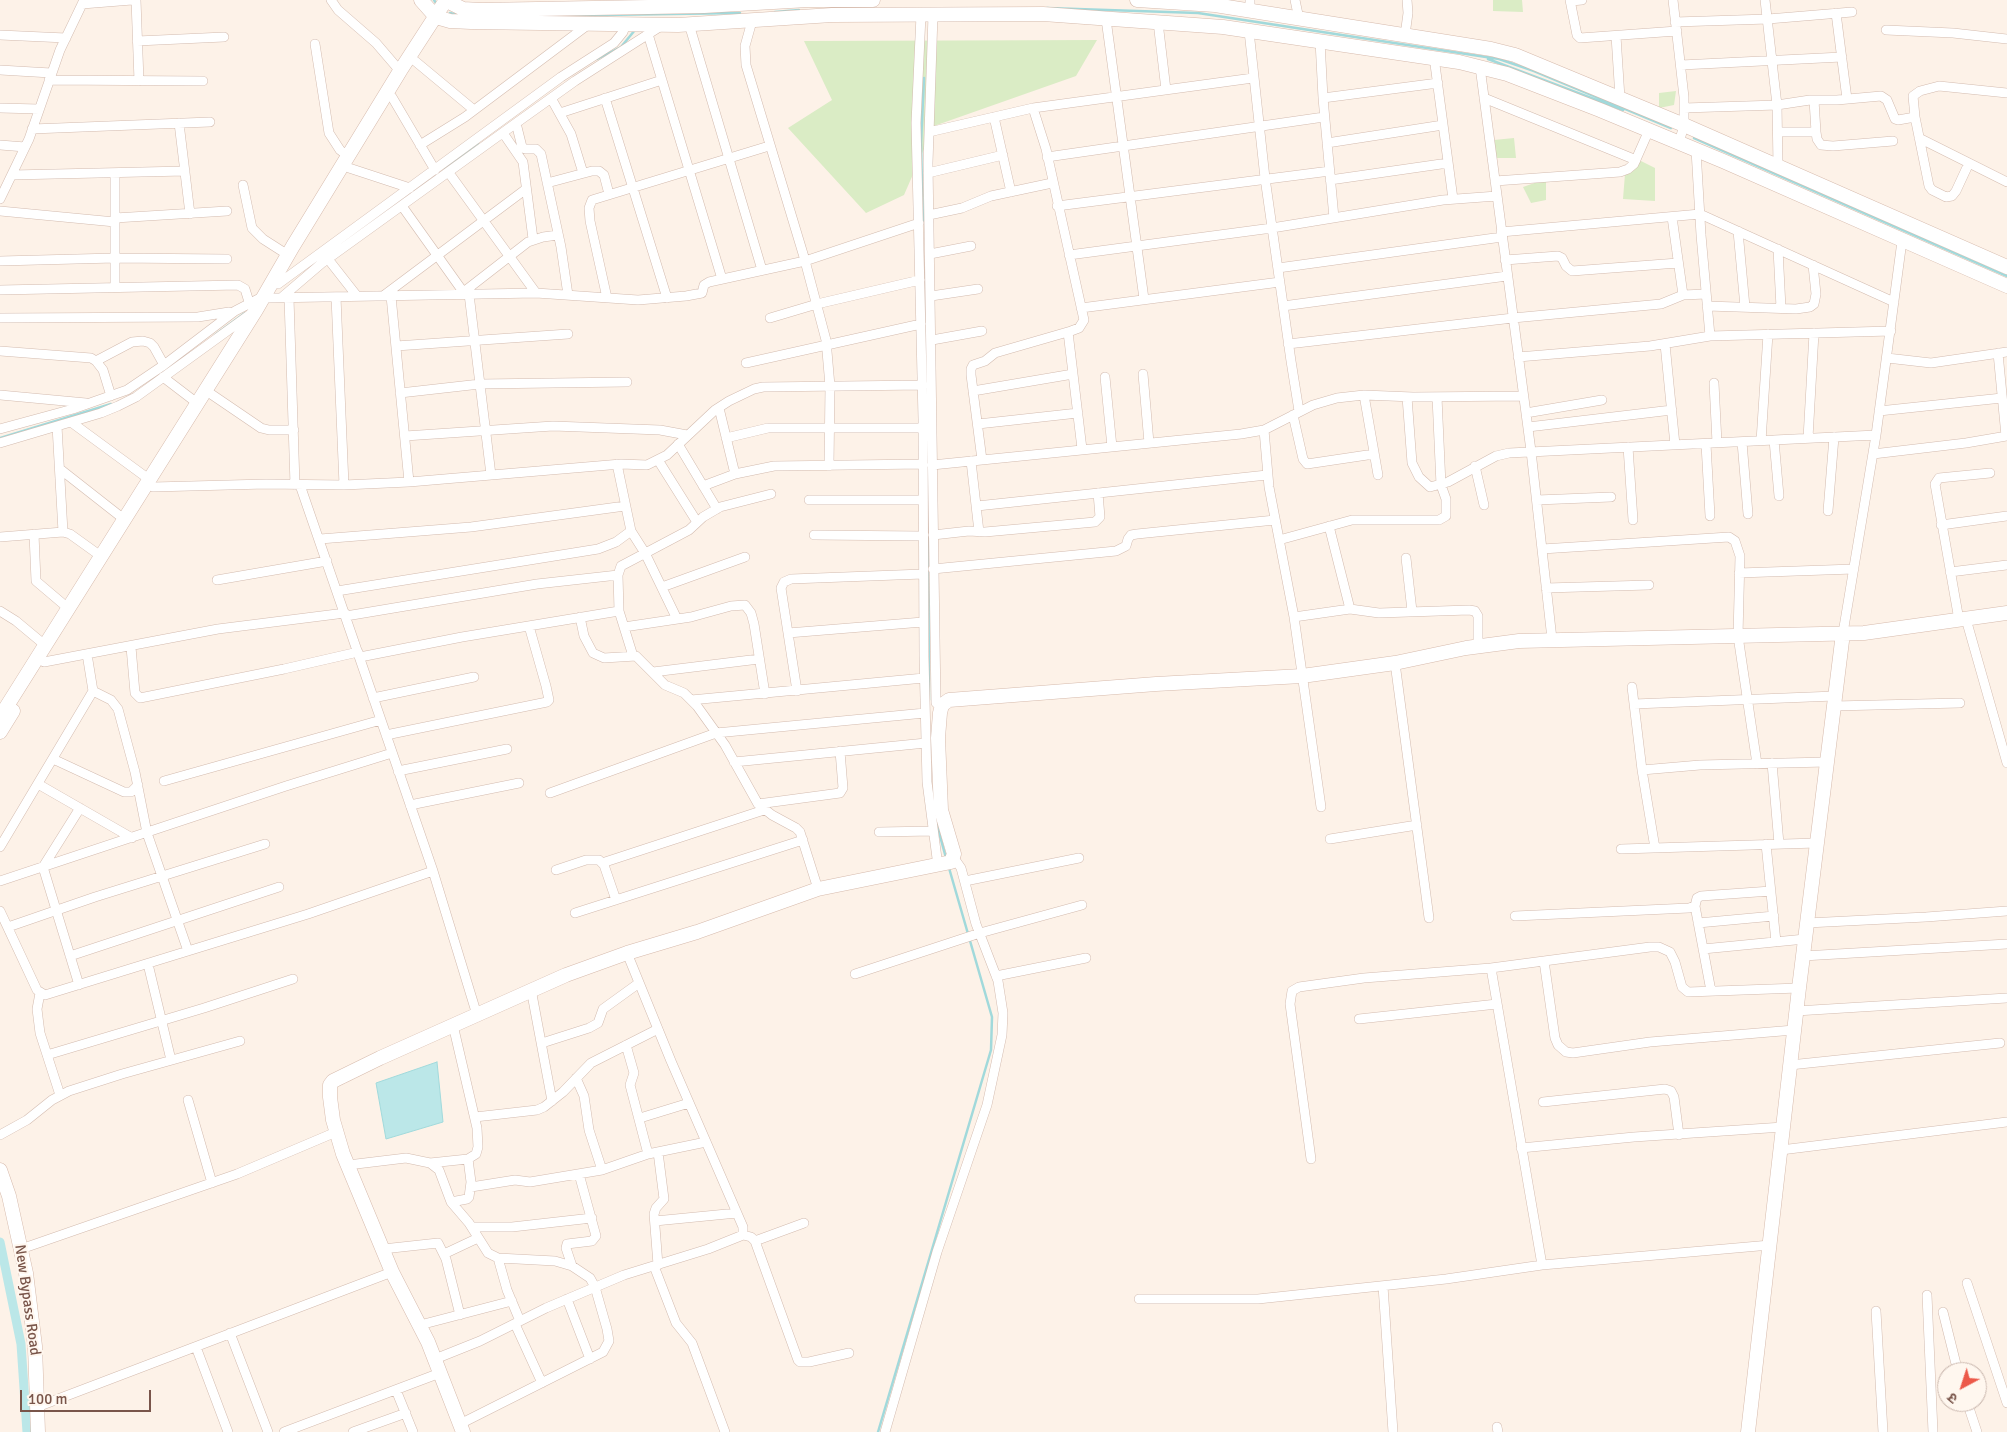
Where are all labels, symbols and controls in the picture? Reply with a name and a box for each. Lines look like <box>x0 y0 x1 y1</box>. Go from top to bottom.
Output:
street label: New Bypass Road <box>10 1243 44 1357</box>
north arrow <box>1937 1362 1987 1412</box>
scale bar <box>22 1380 154 1412</box>
text: उ <box>1944 1389 1961 1407</box>
text: 100 m <box>28 1390 68 1408</box>

